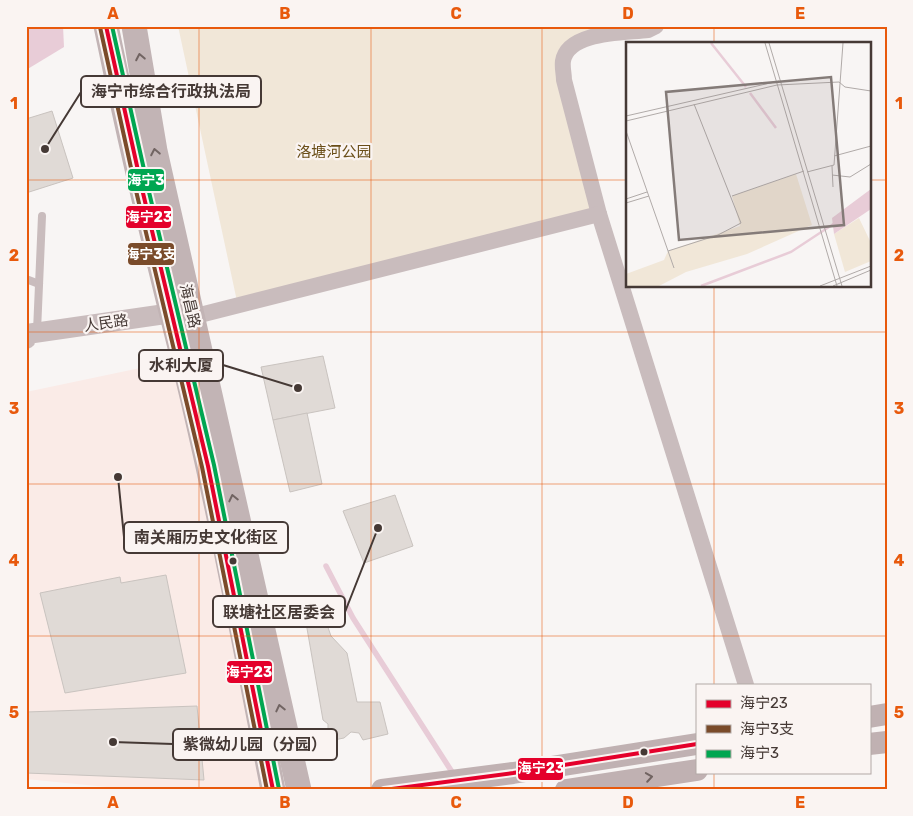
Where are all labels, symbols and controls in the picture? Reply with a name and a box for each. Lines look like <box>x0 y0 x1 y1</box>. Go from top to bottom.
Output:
text: A <box>107 4 119 23</box>
text: B <box>279 4 291 23</box>
text: C <box>450 4 462 23</box>
text: D <box>622 4 634 23</box>
text: E <box>795 4 805 23</box>
inset map <box>626 42 870 288</box>
one-way arrow <box>136 53 146 61</box>
callout: 海宁市综合行政执法局 <box>81 76 261 107</box>
text: 海宁市综合行政执法局 <box>91 82 251 101</box>
text: 1 <box>10 94 18 113</box>
text: 1 <box>895 94 903 113</box>
park label: 洛塘河公园 <box>296 143 372 161</box>
one-way arrow <box>151 148 161 156</box>
line badge: 海宁3 <box>127 168 165 192</box>
text: 海宁3 <box>127 172 165 189</box>
line badge: 海宁23 <box>125 205 172 229</box>
text: 海宁23 <box>126 209 172 226</box>
line badge: 海宁3支 <box>127 242 175 266</box>
text: 2 <box>9 246 19 265</box>
text: 海宁3支 <box>125 246 177 263</box>
text: 2 <box>894 246 904 265</box>
street label: 海昌路 <box>176 282 204 330</box>
street label: 人民路 <box>82 311 130 335</box>
callout: 水利大厦 <box>139 350 223 381</box>
text: 水利大厦 <box>149 356 213 375</box>
text: 3 <box>9 399 19 418</box>
text: 3 <box>894 399 904 418</box>
one-way arrow <box>228 494 239 503</box>
callout: 南关厢历史文化街区 <box>124 522 288 553</box>
text: 南关厢历史文化街区 <box>134 528 278 547</box>
text: 4 <box>9 551 20 570</box>
text: 4 <box>894 551 905 570</box>
unlabelled marker <box>228 556 238 566</box>
callout: 联塘社区居委会 <box>213 596 345 627</box>
text: 联塘社区居委会 <box>223 603 335 622</box>
line badge: 海宁23 <box>226 660 273 684</box>
text: 海宁23 <box>226 664 272 681</box>
legend <box>696 684 870 774</box>
text: 海宁23 <box>740 694 788 712</box>
text: 5 <box>9 703 19 722</box>
text: 5 <box>894 703 904 722</box>
one-way arrow <box>275 704 286 712</box>
text: 海宁3支 <box>740 720 794 738</box>
callout: 紫微幼儿园（分园） <box>173 729 337 760</box>
text: 紫微幼儿园（分园） <box>183 735 327 754</box>
text: 海宁3 <box>740 744 779 762</box>
unlabelled marker <box>639 747 649 757</box>
line badge: 海宁23 <box>517 757 564 781</box>
text: 海宁23 <box>518 760 564 777</box>
one-way arrow <box>644 773 653 783</box>
text: A <box>107 793 119 812</box>
text: B <box>279 793 291 812</box>
text: C <box>450 793 462 812</box>
text: D <box>622 793 634 812</box>
text: E <box>795 793 805 812</box>

